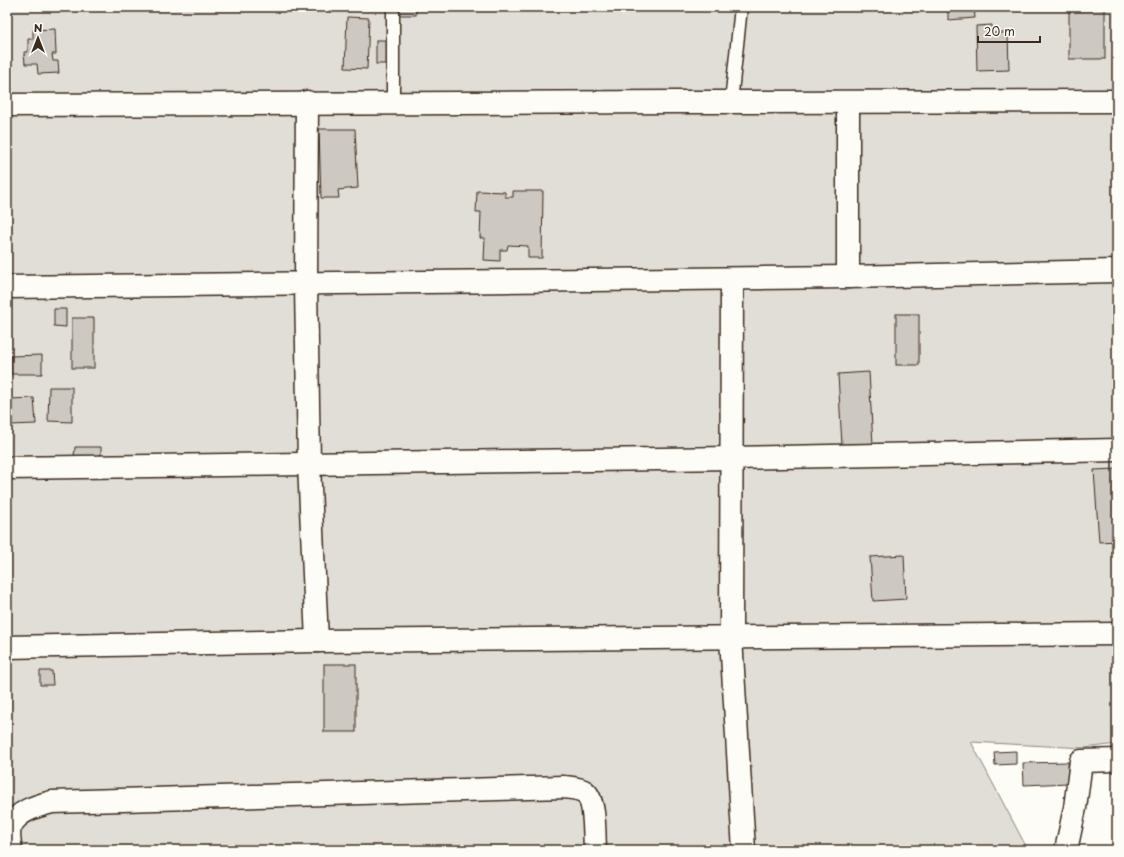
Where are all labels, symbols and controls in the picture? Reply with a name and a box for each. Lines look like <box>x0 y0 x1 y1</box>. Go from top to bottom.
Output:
north arrow <box>18 18 58 58</box>
scale bar <box>978 18 1040 44</box>
text: N <box>34 19 43 36</box>
text: 20 m <box>984 22 1015 40</box>

